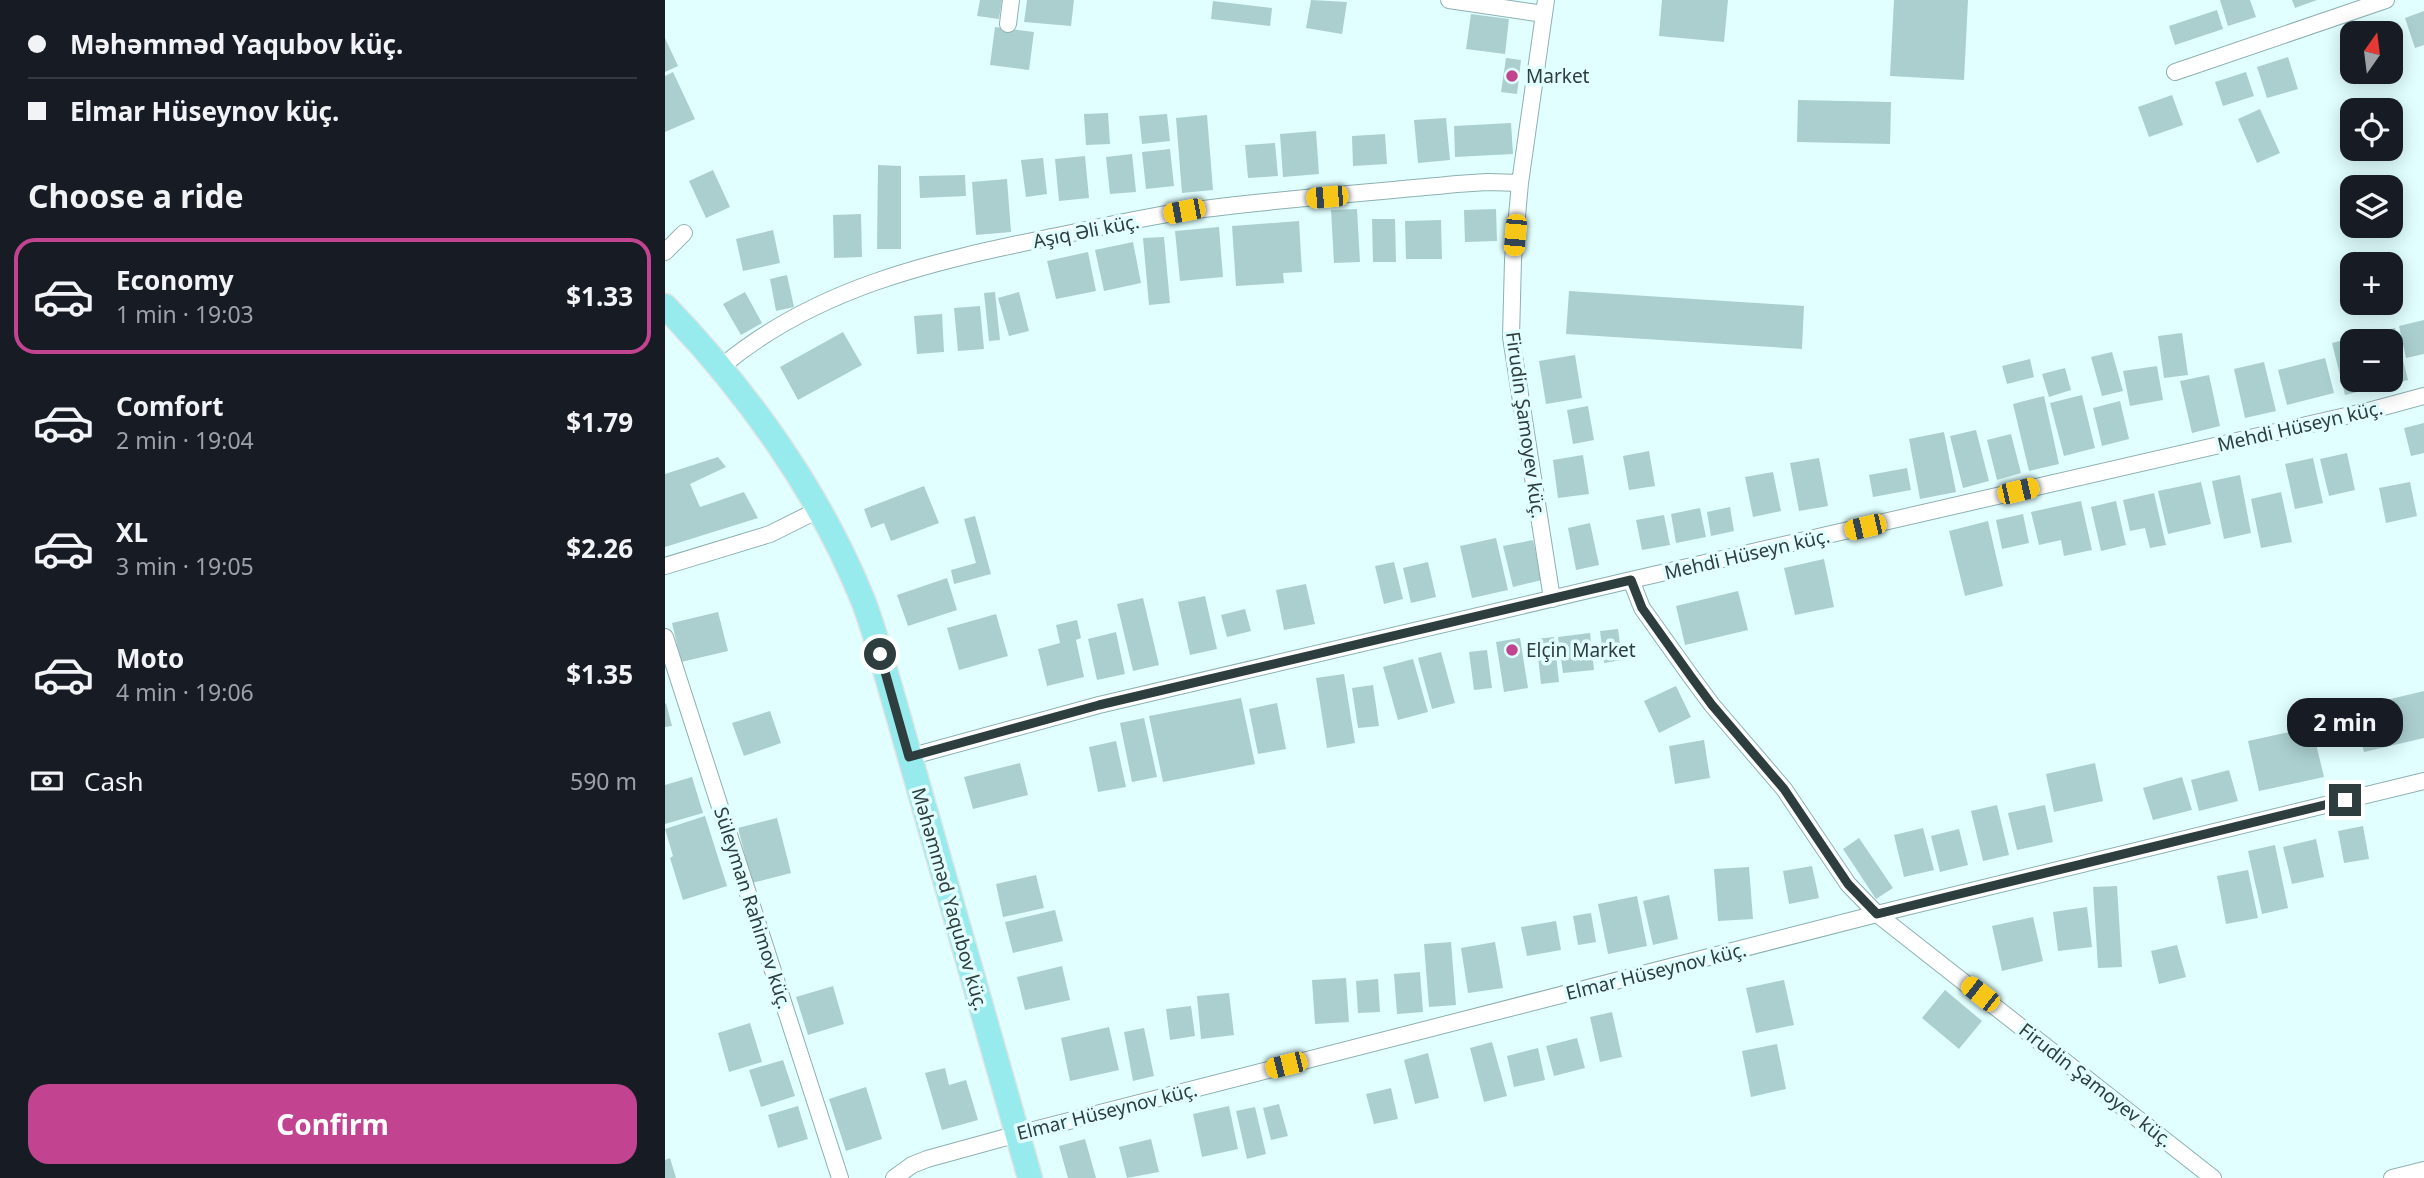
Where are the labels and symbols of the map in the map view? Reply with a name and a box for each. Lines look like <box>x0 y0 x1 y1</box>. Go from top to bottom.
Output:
north arrow <box>2340 21 2403 84</box>
place label: Market <box>1526 63 1590 89</box>
marker: Market <box>1504 68 1520 84</box>
car <box>1306 185 1349 209</box>
car <box>1162 197 1207 225</box>
street label: Aşıq Əli küç. <box>1031 208 1141 254</box>
car <box>1503 213 1528 257</box>
street label: Firudin Şamoyev küç. <box>1500 330 1552 520</box>
street label: Mehdi Hüseyn küç. <box>2215 394 2385 458</box>
car <box>1996 476 2041 506</box>
car <box>1843 512 1888 542</box>
street label: Mehdi Hüseyn küç. <box>1662 522 1832 586</box>
place label: Elçin Market <box>1526 637 1636 663</box>
route start <box>864 638 896 670</box>
marker: Elçin Market <box>1504 642 1520 658</box>
callout: 2 min <box>2287 698 2403 748</box>
route end <box>2329 784 2361 816</box>
street label: Məhəmməd Yaqubov küç. <box>906 785 994 1013</box>
street label: Süleyman Rahimov küç. <box>708 804 798 1012</box>
street label: Elmar Hüseynov küç. <box>1563 936 1749 1006</box>
car <box>1957 973 2004 1015</box>
street label: Firudin Şamoyev küç. <box>2014 1017 2178 1153</box>
car <box>1264 1050 1309 1080</box>
street label: Elmar Hüseynov küç. <box>1014 1076 1200 1146</box>

